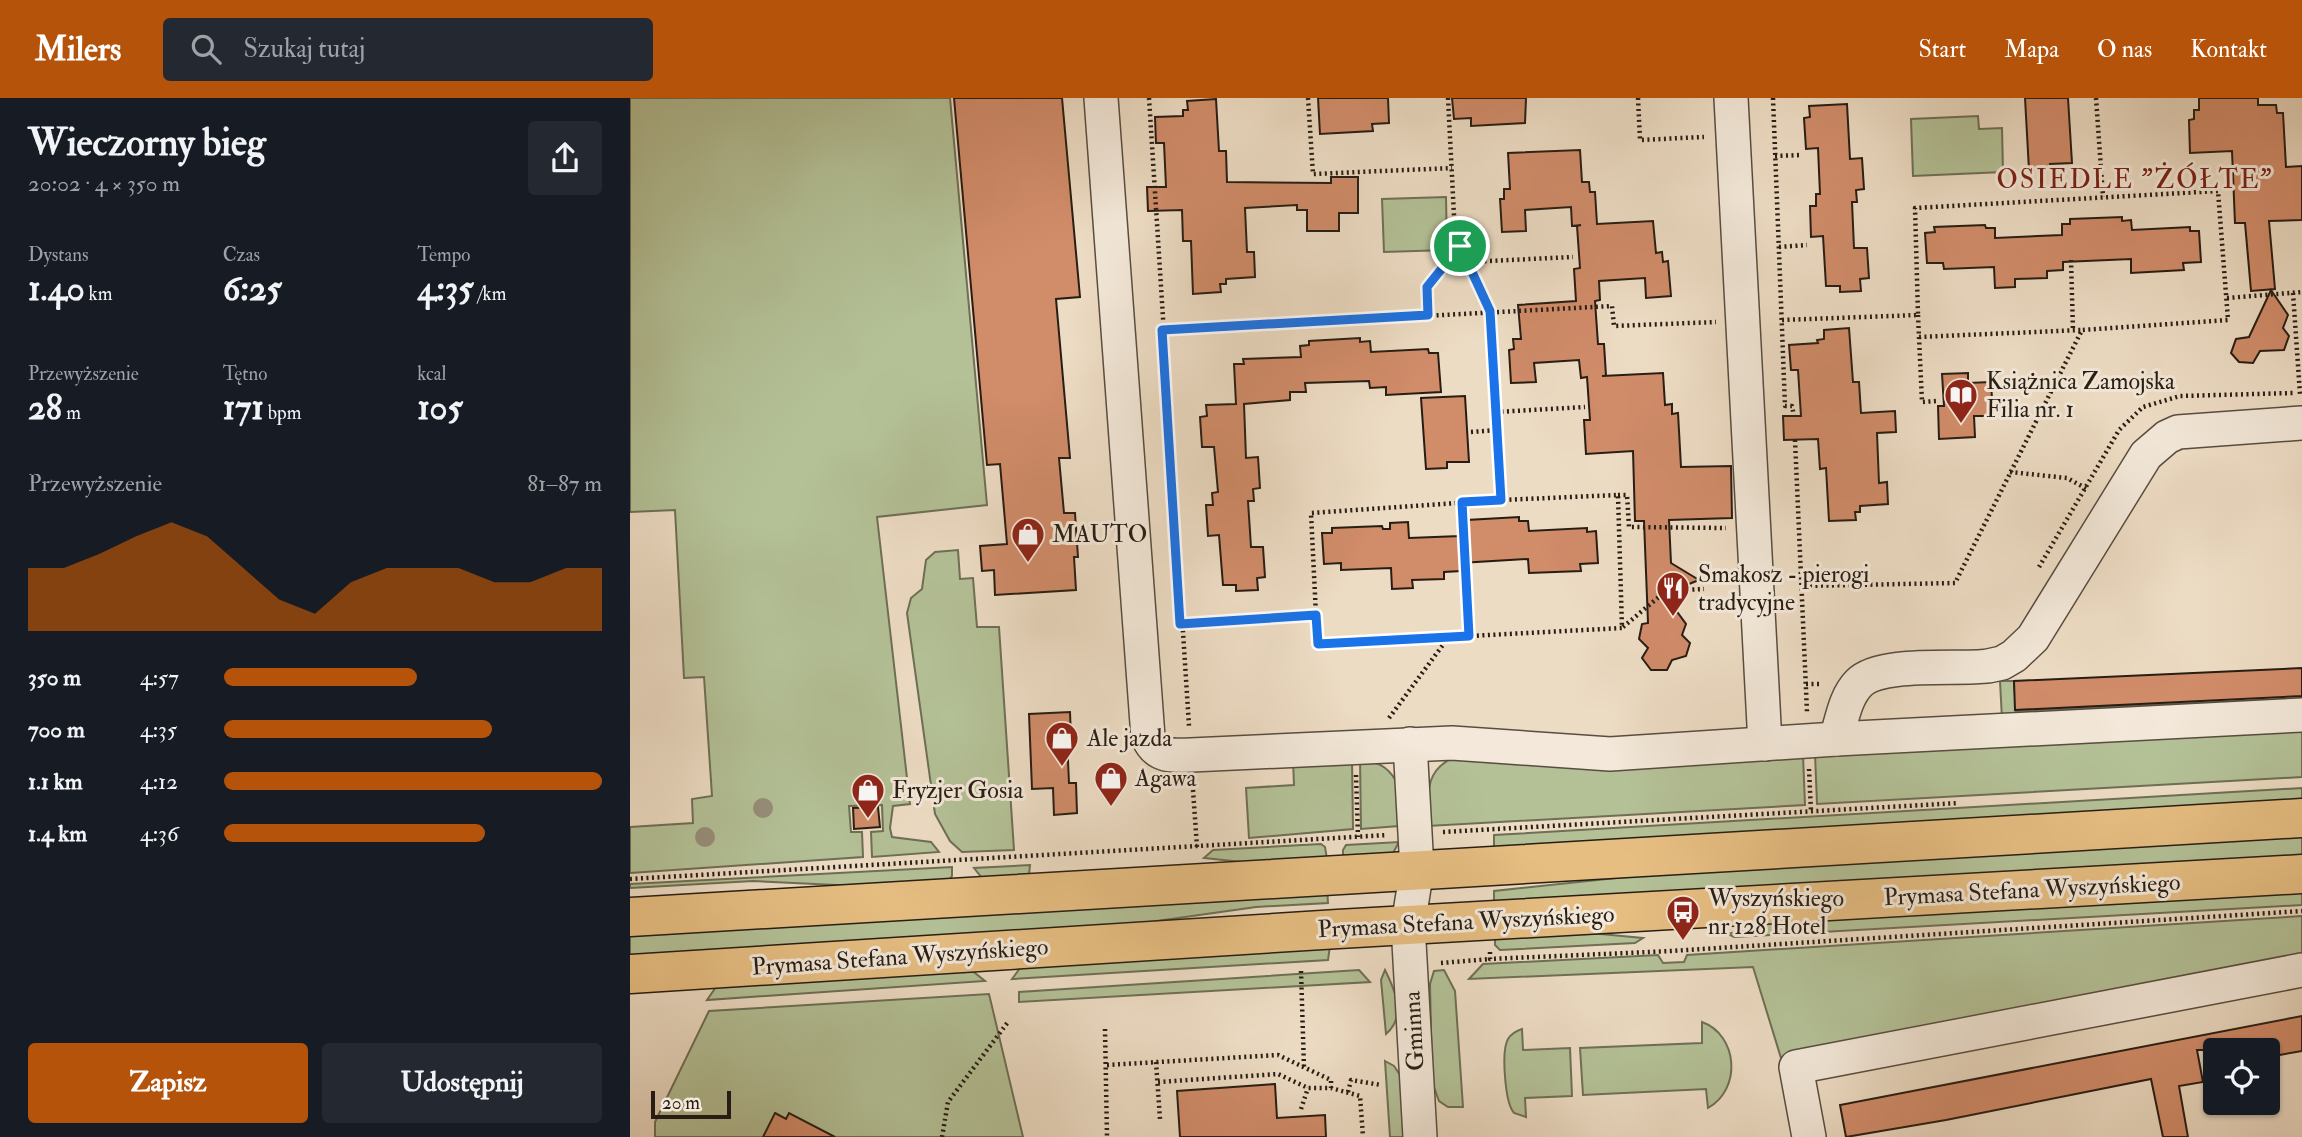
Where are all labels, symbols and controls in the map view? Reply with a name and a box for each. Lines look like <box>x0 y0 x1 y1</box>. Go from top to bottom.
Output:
search box <box>163 18 653 81</box>
text: Milers <box>35 29 121 70</box>
icon: search <box>187 30 225 68</box>
text: Szukaj tutaj <box>243 33 365 65</box>
text: Start <box>1918 34 1966 65</box>
text: Mapa <box>2004 34 2059 65</box>
text: O nas <box>2097 34 2152 65</box>
text: Kontakt <box>2190 34 2267 65</box>
text: Wieczorny bieg <box>28 119 266 167</box>
button: share <box>528 121 602 195</box>
district label: OSIEDLE "ŻÓŁTE" <box>1997 162 2273 196</box>
text: 20:02 · 4 × 350 m <box>28 169 180 198</box>
pin <box>1430 216 1490 276</box>
icon: arrive <box>1441 227 1479 265</box>
text: Dystans <box>28 243 89 267</box>
text: Czas <box>223 243 260 267</box>
text: Tempo <box>417 243 470 267</box>
text: 1.40 <box>28 267 85 311</box>
text: 6:25 <box>223 267 282 311</box>
text: 4:35 <box>417 267 474 311</box>
text: km <box>85 282 112 306</box>
text: /km <box>474 282 506 306</box>
text: Przewyższenie <box>28 362 139 386</box>
text: Tętno <box>223 362 267 386</box>
text: kcal <box>417 362 446 386</box>
place label: Książnica Zamojska Filia nr. 1 <box>1986 366 2176 425</box>
library icon: Książnica Zamojska Filia nr. 1 <box>1942 376 1980 425</box>
text: 28 <box>28 386 62 430</box>
text: 171 <box>223 386 264 430</box>
text: 105 <box>417 386 463 430</box>
text: m <box>62 401 81 425</box>
text: bpm <box>264 401 301 425</box>
text: Przewyższenie <box>28 469 162 498</box>
text: 81–87 m <box>527 469 602 498</box>
shop icon: MAUTO <box>1009 515 1047 564</box>
place label: MAUTO <box>1052 519 1147 550</box>
place label: Smakosz - pierogi tradycyjne <box>1698 559 1869 618</box>
restaurant icon: Smakosz - pierogi tradycyjne <box>1654 569 1692 618</box>
text: 350 m <box>28 663 81 692</box>
text: 4:57 <box>140 663 179 692</box>
text: 700 m <box>28 715 85 744</box>
text: 4:35 <box>140 715 177 744</box>
shop icon: Ale jazda <box>1043 719 1081 768</box>
place label: Ale jazda <box>1086 723 1173 754</box>
shop icon: Agawa <box>1092 759 1130 808</box>
place label: Agawa <box>1134 763 1197 794</box>
text: 1.1 km <box>28 767 83 796</box>
text: 4:12 <box>140 767 178 796</box>
shop icon: Fryzjer Gosia <box>849 771 887 820</box>
place label: Fryzjer Gosia <box>892 775 1025 806</box>
text: 1.4 km <box>28 819 87 848</box>
text: 4:36 <box>140 819 179 848</box>
street label: Prymasa Stefana Wyszyńskiego <box>1883 867 2181 913</box>
place label: Wyszyńskiego nr 128 Hotel <box>1707 883 1844 942</box>
bus stop icon: Wyszyńskiego nr 128 Hotel <box>1664 893 1702 942</box>
street label: Prymasa Stefana Wyszyńskiego <box>1317 899 1615 945</box>
street label: Prymasa Stefana Wyszyńskiego <box>751 931 1049 983</box>
street label: Gminna <box>1396 989 1432 1072</box>
map controls <box>2203 1038 2280 1115</box>
button: locate <box>2203 1038 2280 1115</box>
button: Zapisz <box>28 1043 308 1123</box>
button: Udostępnij <box>322 1043 602 1123</box>
scale bar <box>651 1088 732 1120</box>
text: 20 m <box>662 1091 700 1115</box>

